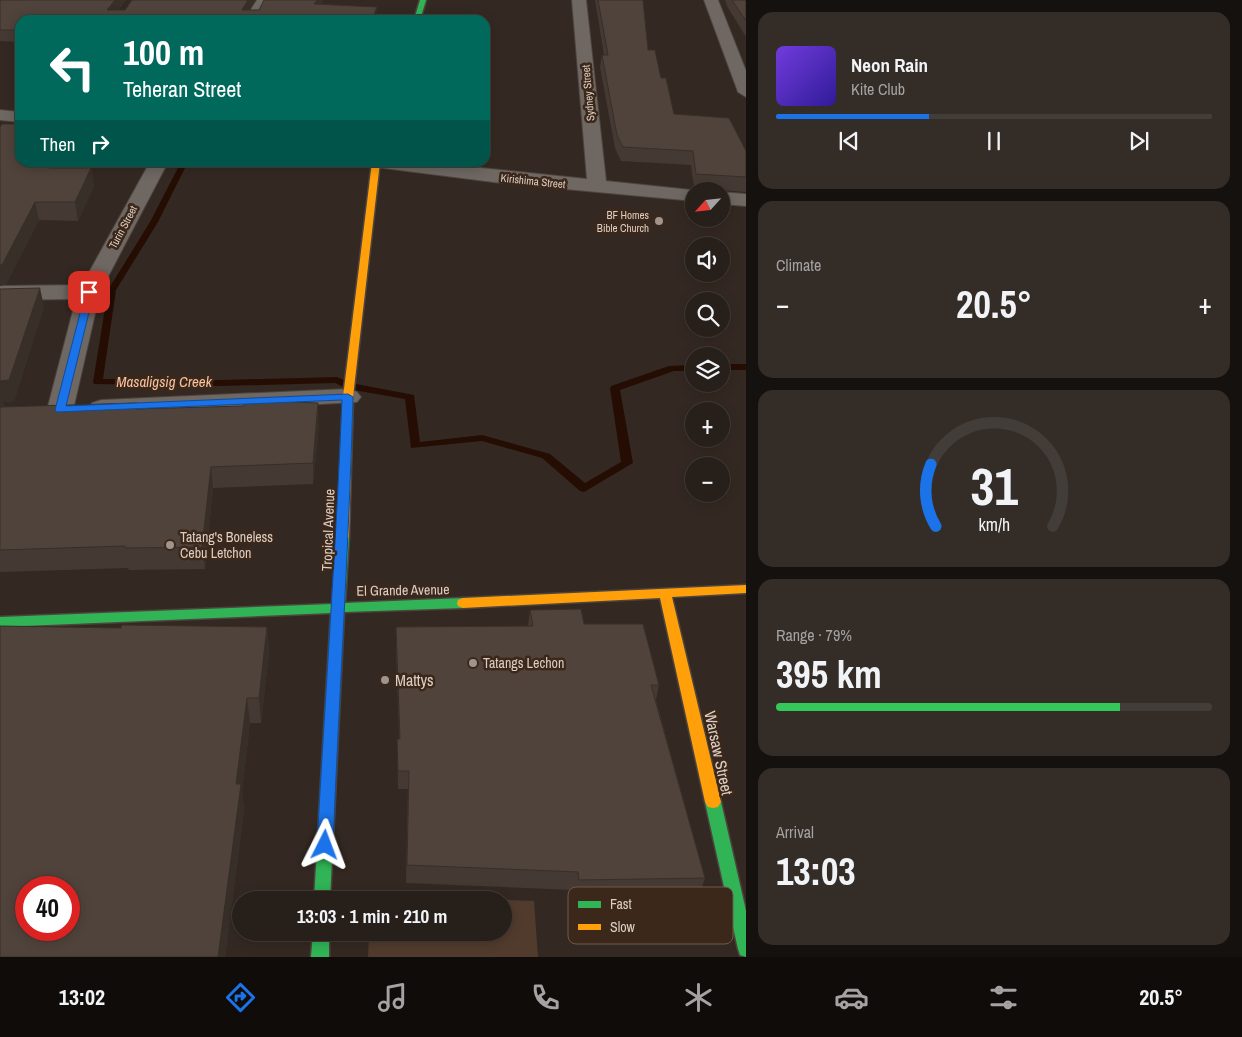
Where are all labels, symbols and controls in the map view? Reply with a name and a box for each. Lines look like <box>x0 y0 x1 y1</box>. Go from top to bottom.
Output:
text: 100 m <box>123 29 204 76</box>
icon: left <box>40 35 105 100</box>
text: Neon Rain <box>851 52 928 78</box>
street label: Sydney Street <box>579 64 597 122</box>
text: Teheran Street <box>123 74 241 104</box>
text: Kite Club <box>851 78 905 100</box>
icon: previous <box>835 127 863 155</box>
icon: pause <box>980 127 1008 155</box>
icon: next <box>1125 127 1153 155</box>
icon: right <box>86 130 114 158</box>
text: Then <box>40 131 76 157</box>
street label: Kirishima Street <box>500 171 567 191</box>
north arrow <box>685 182 730 228</box>
map controls <box>685 182 730 502</box>
street label: Turin Street <box>106 203 140 251</box>
place label: BF Homes Bible Church <box>597 208 649 235</box>
marker: BF Homes Bible Church <box>653 215 665 227</box>
button: sound <box>685 237 730 282</box>
text: Climate <box>776 254 821 276</box>
pin <box>68 271 110 313</box>
icon: arrive <box>75 278 103 306</box>
text: 20.5° <box>956 279 1032 330</box>
text: − <box>776 285 789 323</box>
text: + <box>1199 285 1212 323</box>
button: search <box>685 292 730 337</box>
button: layers <box>685 347 730 392</box>
water label: Masaligsig Creek <box>116 371 213 392</box>
button: + <box>685 402 730 447</box>
text: 31 <box>970 451 1018 521</box>
button: − <box>685 457 730 502</box>
street label: Tropical Avenue <box>318 489 338 571</box>
text: km/h <box>978 513 1010 537</box>
place label: Tatang's Boneless Cebu Letchon <box>180 528 273 562</box>
marker: Tatang's Boneless Cebu Letchon <box>164 539 176 551</box>
street label: El Grande Avenue <box>356 580 450 600</box>
text: Range · 79% <box>776 624 852 646</box>
text: 395 km <box>776 649 882 700</box>
place label: Tatangs Lechon <box>483 654 564 672</box>
marker: Tatangs Lechon <box>467 657 479 669</box>
place label: Mattys <box>395 669 434 691</box>
marker: Mattys <box>379 674 391 686</box>
street label: Warsaw Street <box>699 709 739 797</box>
position arrow <box>298 818 350 870</box>
text: Arrival <box>776 821 814 843</box>
text: 13:03 <box>776 846 856 897</box>
speed limit sign: 40 <box>15 876 80 941</box>
legend <box>568 887 733 944</box>
text: Fast <box>610 895 632 913</box>
text: 13:03 · 1 min · 210 m <box>297 903 447 929</box>
text: Slow <box>610 918 636 936</box>
icon: directions <box>223 980 258 1015</box>
icon: music <box>375 980 410 1015</box>
icon: phone <box>528 980 563 1015</box>
icon: climate <box>681 980 716 1015</box>
icon: car <box>834 980 869 1015</box>
icon: filters <box>986 980 1021 1015</box>
text: 13:02 <box>59 982 105 1012</box>
text: 20.5° <box>1139 982 1183 1012</box>

